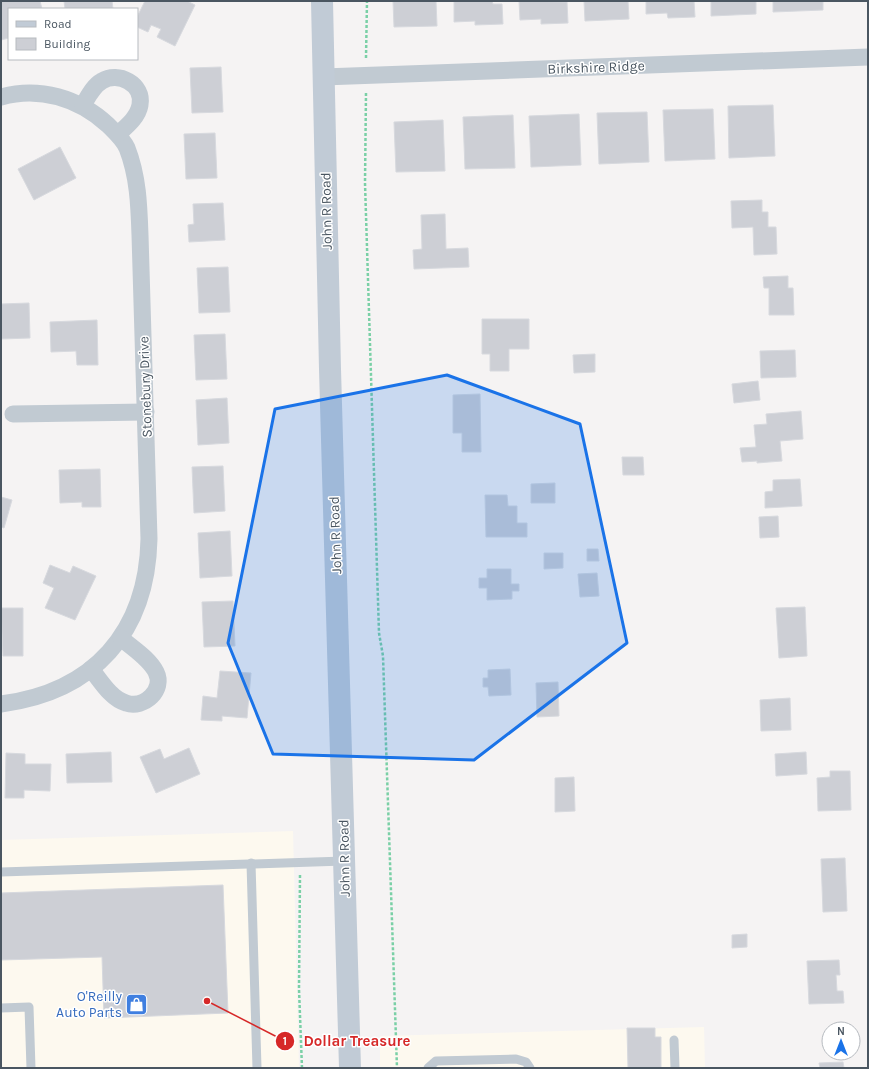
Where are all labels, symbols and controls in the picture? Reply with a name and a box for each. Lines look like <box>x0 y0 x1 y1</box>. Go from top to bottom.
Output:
legend <box>8 8 138 60</box>
text: Road <box>44 17 72 31</box>
text: Building <box>44 37 91 51</box>
street label: Birkshire Ridge <box>547 57 645 78</box>
street label: John R Road <box>317 172 336 250</box>
street label: Stonebury Drive <box>135 336 156 438</box>
street label: John R Road <box>326 496 345 574</box>
street label: John R Road <box>335 819 354 897</box>
place label: O'Reilly Auto Parts <box>56 988 122 1021</box>
shop icon: O'Reilly Auto Parts <box>124 991 150 1017</box>
north arrow <box>821 1021 861 1061</box>
text: N <box>837 1025 845 1038</box>
callout: Dollar Treasure <box>275 1028 418 1055</box>
text: Dollar Treasure <box>304 1032 410 1050</box>
text: 1 <box>283 1034 287 1048</box>

